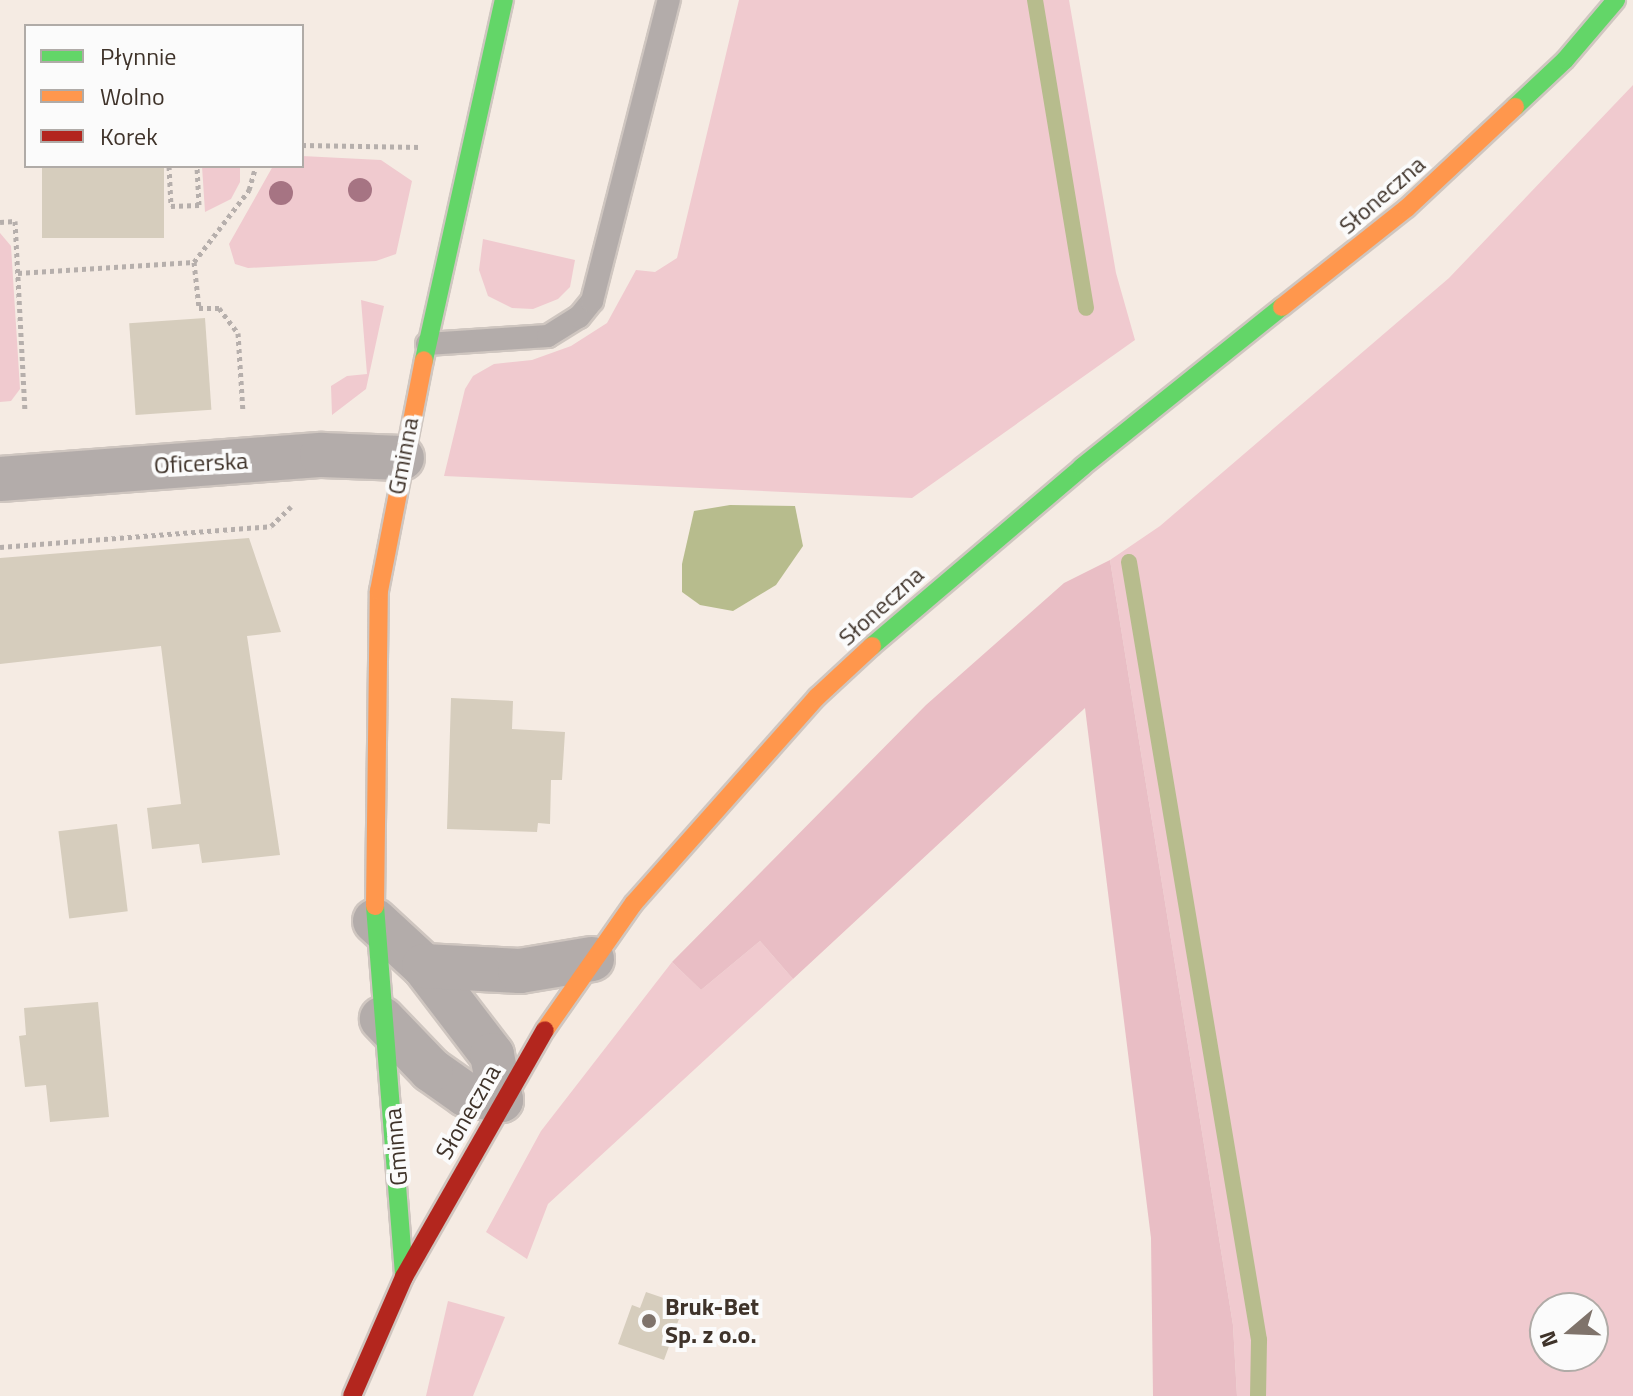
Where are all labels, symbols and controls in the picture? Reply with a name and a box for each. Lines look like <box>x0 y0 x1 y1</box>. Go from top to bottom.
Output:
legend <box>24 24 304 168</box>
text: Płynnie <box>100 38 176 74</box>
text: Wolno <box>100 78 165 114</box>
text: Korek <box>100 118 158 154</box>
street label: Słoneczna <box>1333 150 1431 240</box>
street label: Gminna <box>381 415 425 497</box>
street label: Oficerska <box>153 446 249 480</box>
street label: Słoneczna <box>833 560 929 652</box>
street label: Słoneczna <box>429 1060 507 1164</box>
street label: Gminna <box>378 1107 414 1187</box>
north arrow <box>1529 1292 1609 1372</box>
place label: Bruk-Bet Sp. z o.o. <box>665 1293 759 1349</box>
marker: Bruk-Bet Sp. z o.o. <box>640 1312 658 1330</box>
text: N <box>1530 1326 1567 1352</box>

